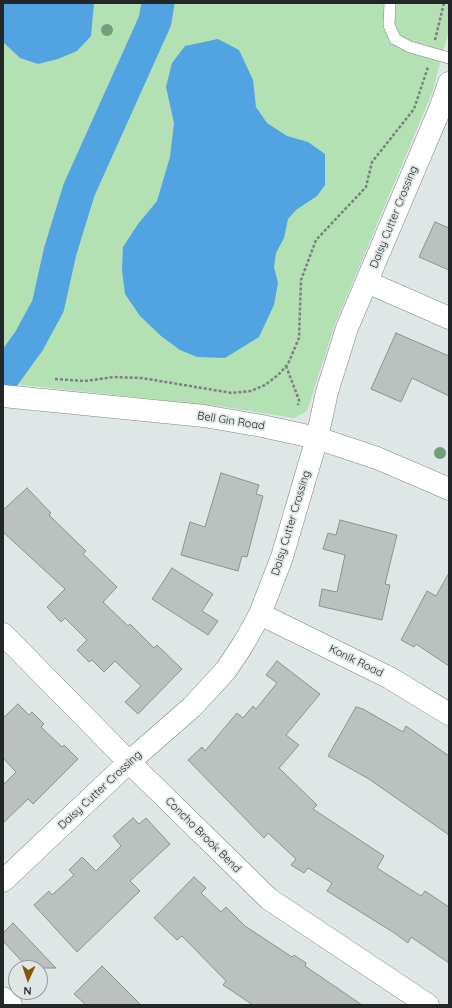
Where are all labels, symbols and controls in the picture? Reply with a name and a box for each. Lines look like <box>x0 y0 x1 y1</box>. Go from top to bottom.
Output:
street label: Daisy Cutter Crossing <box>367 164 421 270</box>
street label: Bell Gin Road <box>196 409 266 433</box>
street label: Daisy Cutter Crossing <box>269 469 313 577</box>
street label: Konik Road <box>327 642 385 680</box>
street label: Daisy Cutter Crossing <box>56 748 144 832</box>
street label: Concho Brook Bend <box>162 794 244 876</box>
north arrow <box>8 960 48 1000</box>
text: N <box>23 984 32 998</box>

